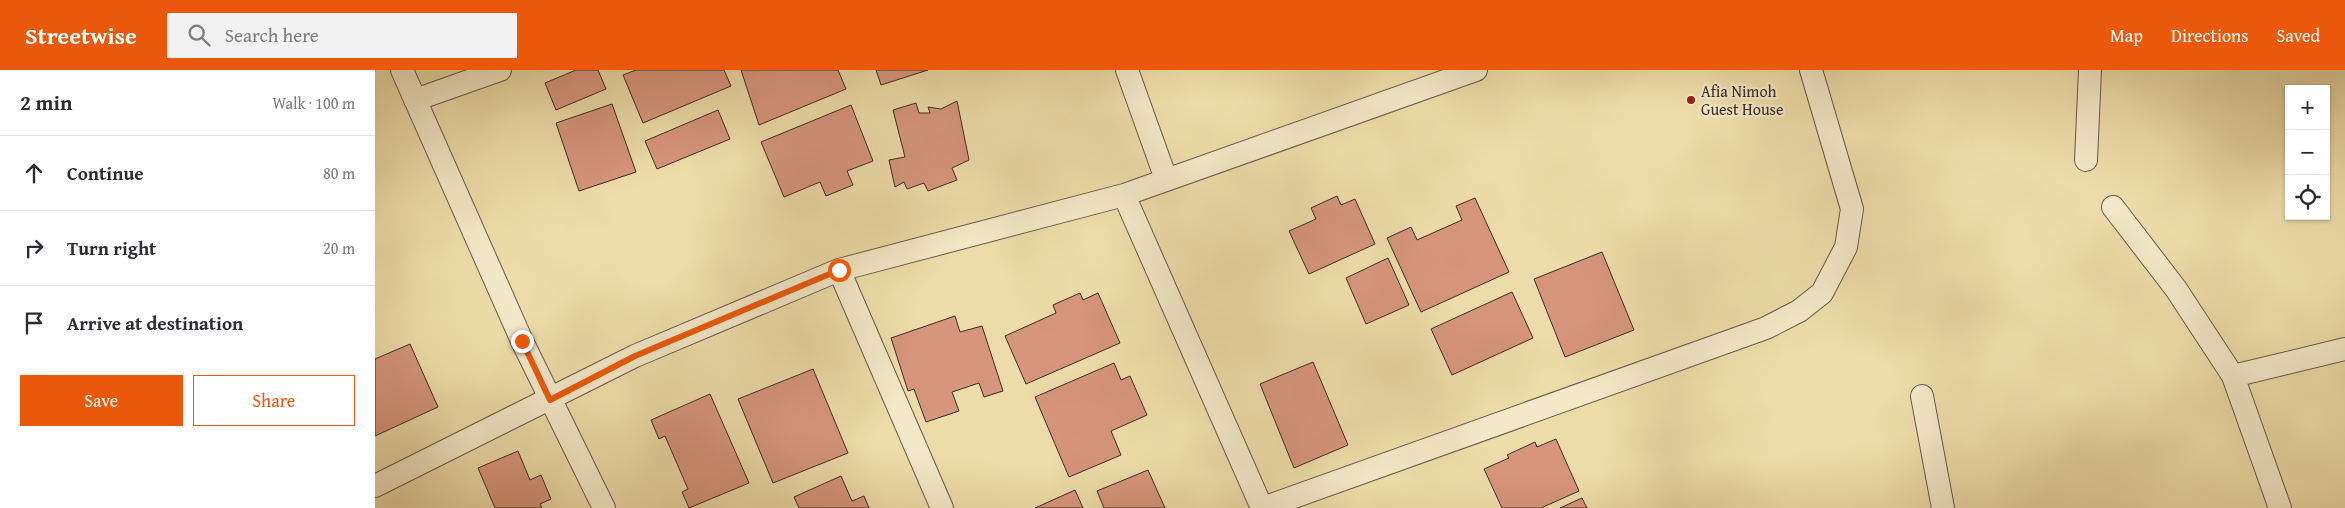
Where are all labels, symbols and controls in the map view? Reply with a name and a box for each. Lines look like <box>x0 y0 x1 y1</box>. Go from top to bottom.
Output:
search box <box>167 13 517 58</box>
text: Streetwise <box>25 18 137 53</box>
icon: search <box>185 21 213 49</box>
text: Search here <box>225 21 319 49</box>
text: Map <box>2110 22 2143 49</box>
text: Directions <box>2171 22 2248 49</box>
text: Saved <box>2276 22 2320 49</box>
place label: Afia Nimoh Guest House <box>1701 79 1783 121</box>
map controls <box>2285 85 2330 220</box>
button: + <box>2285 85 2330 130</box>
text: 2 min <box>20 87 72 118</box>
text: Walk · 100 m <box>272 91 355 115</box>
marker: Afia Nimoh Guest House <box>1685 94 1697 106</box>
button: − <box>2285 130 2330 175</box>
icon: ahead <box>20 159 48 187</box>
text: Continue <box>67 159 144 187</box>
text: 80 m <box>323 161 355 185</box>
button: locate <box>2285 175 2330 220</box>
icon: right <box>20 234 48 262</box>
text: Turn right <box>67 234 156 262</box>
text: 20 m <box>323 236 355 260</box>
route start <box>828 259 851 282</box>
icon: arrive <box>20 309 48 337</box>
text: Arrive at destination <box>67 309 243 337</box>
route end <box>511 330 534 353</box>
button: Save <box>20 375 183 426</box>
button: Share <box>193 375 355 426</box>

